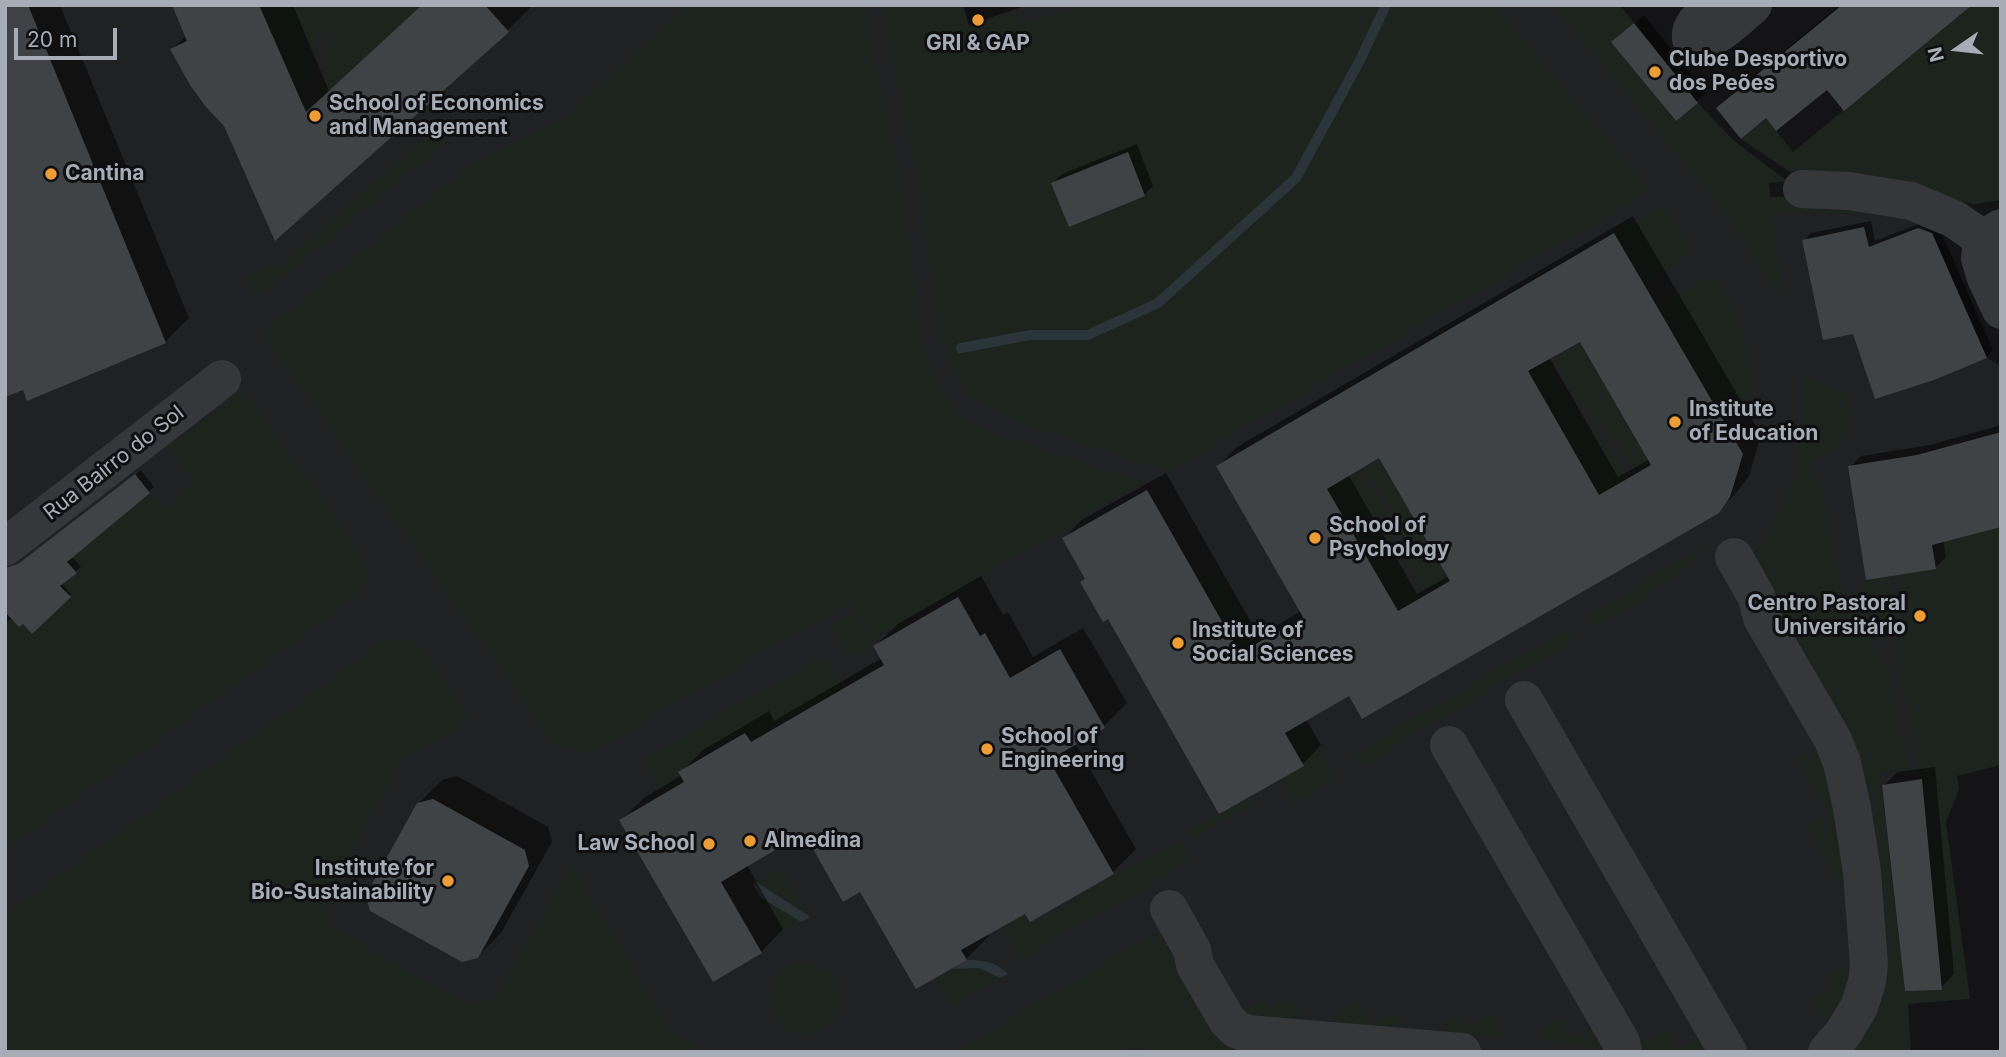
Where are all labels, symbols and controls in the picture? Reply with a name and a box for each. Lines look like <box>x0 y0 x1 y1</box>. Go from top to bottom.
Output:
marker: GRI & GAP <box>970 12 986 28</box>
scale bar <box>18 14 121 58</box>
north arrow <box>1922 14 1992 84</box>
text: 20 m <box>27 27 77 52</box>
place label: GRI & GAP <box>926 31 1030 57</box>
text: N <box>1923 44 1949 64</box>
place label: Clube Desportivo dos Peões <box>1669 47 1847 97</box>
marker: Clube Desportivo dos Peões <box>1647 64 1663 80</box>
place label: School of Economics and Management <box>329 91 544 141</box>
marker: School of Economics and Management <box>307 108 323 124</box>
place label: Cantina <box>65 161 144 187</box>
marker: Cantina <box>43 166 59 182</box>
place label: Institute of Education <box>1689 397 1818 447</box>
street label: Rua Bairro do Sol <box>39 400 189 526</box>
marker: Institute of Education <box>1667 414 1683 430</box>
place label: School of Psychology <box>1329 513 1449 563</box>
marker: School of Psychology <box>1307 530 1323 546</box>
place label: Centro Pastoral Universitário <box>1747 591 1906 641</box>
marker: Centro Pastoral Universitário <box>1912 608 1928 624</box>
place label: Institute of Social Sciences <box>1192 618 1354 668</box>
marker: Institute of Social Sciences <box>1170 635 1186 651</box>
place label: School of Engineering <box>1001 724 1125 774</box>
marker: School of Engineering <box>979 741 995 757</box>
place label: Almedina <box>764 828 861 854</box>
place label: Law School <box>577 831 695 857</box>
marker: Almedina <box>742 833 758 849</box>
marker: Law School <box>701 836 717 852</box>
place label: Institute for Bio-Sustainability <box>251 856 434 906</box>
marker: Institute for Bio-Sustainability <box>440 873 456 889</box>

